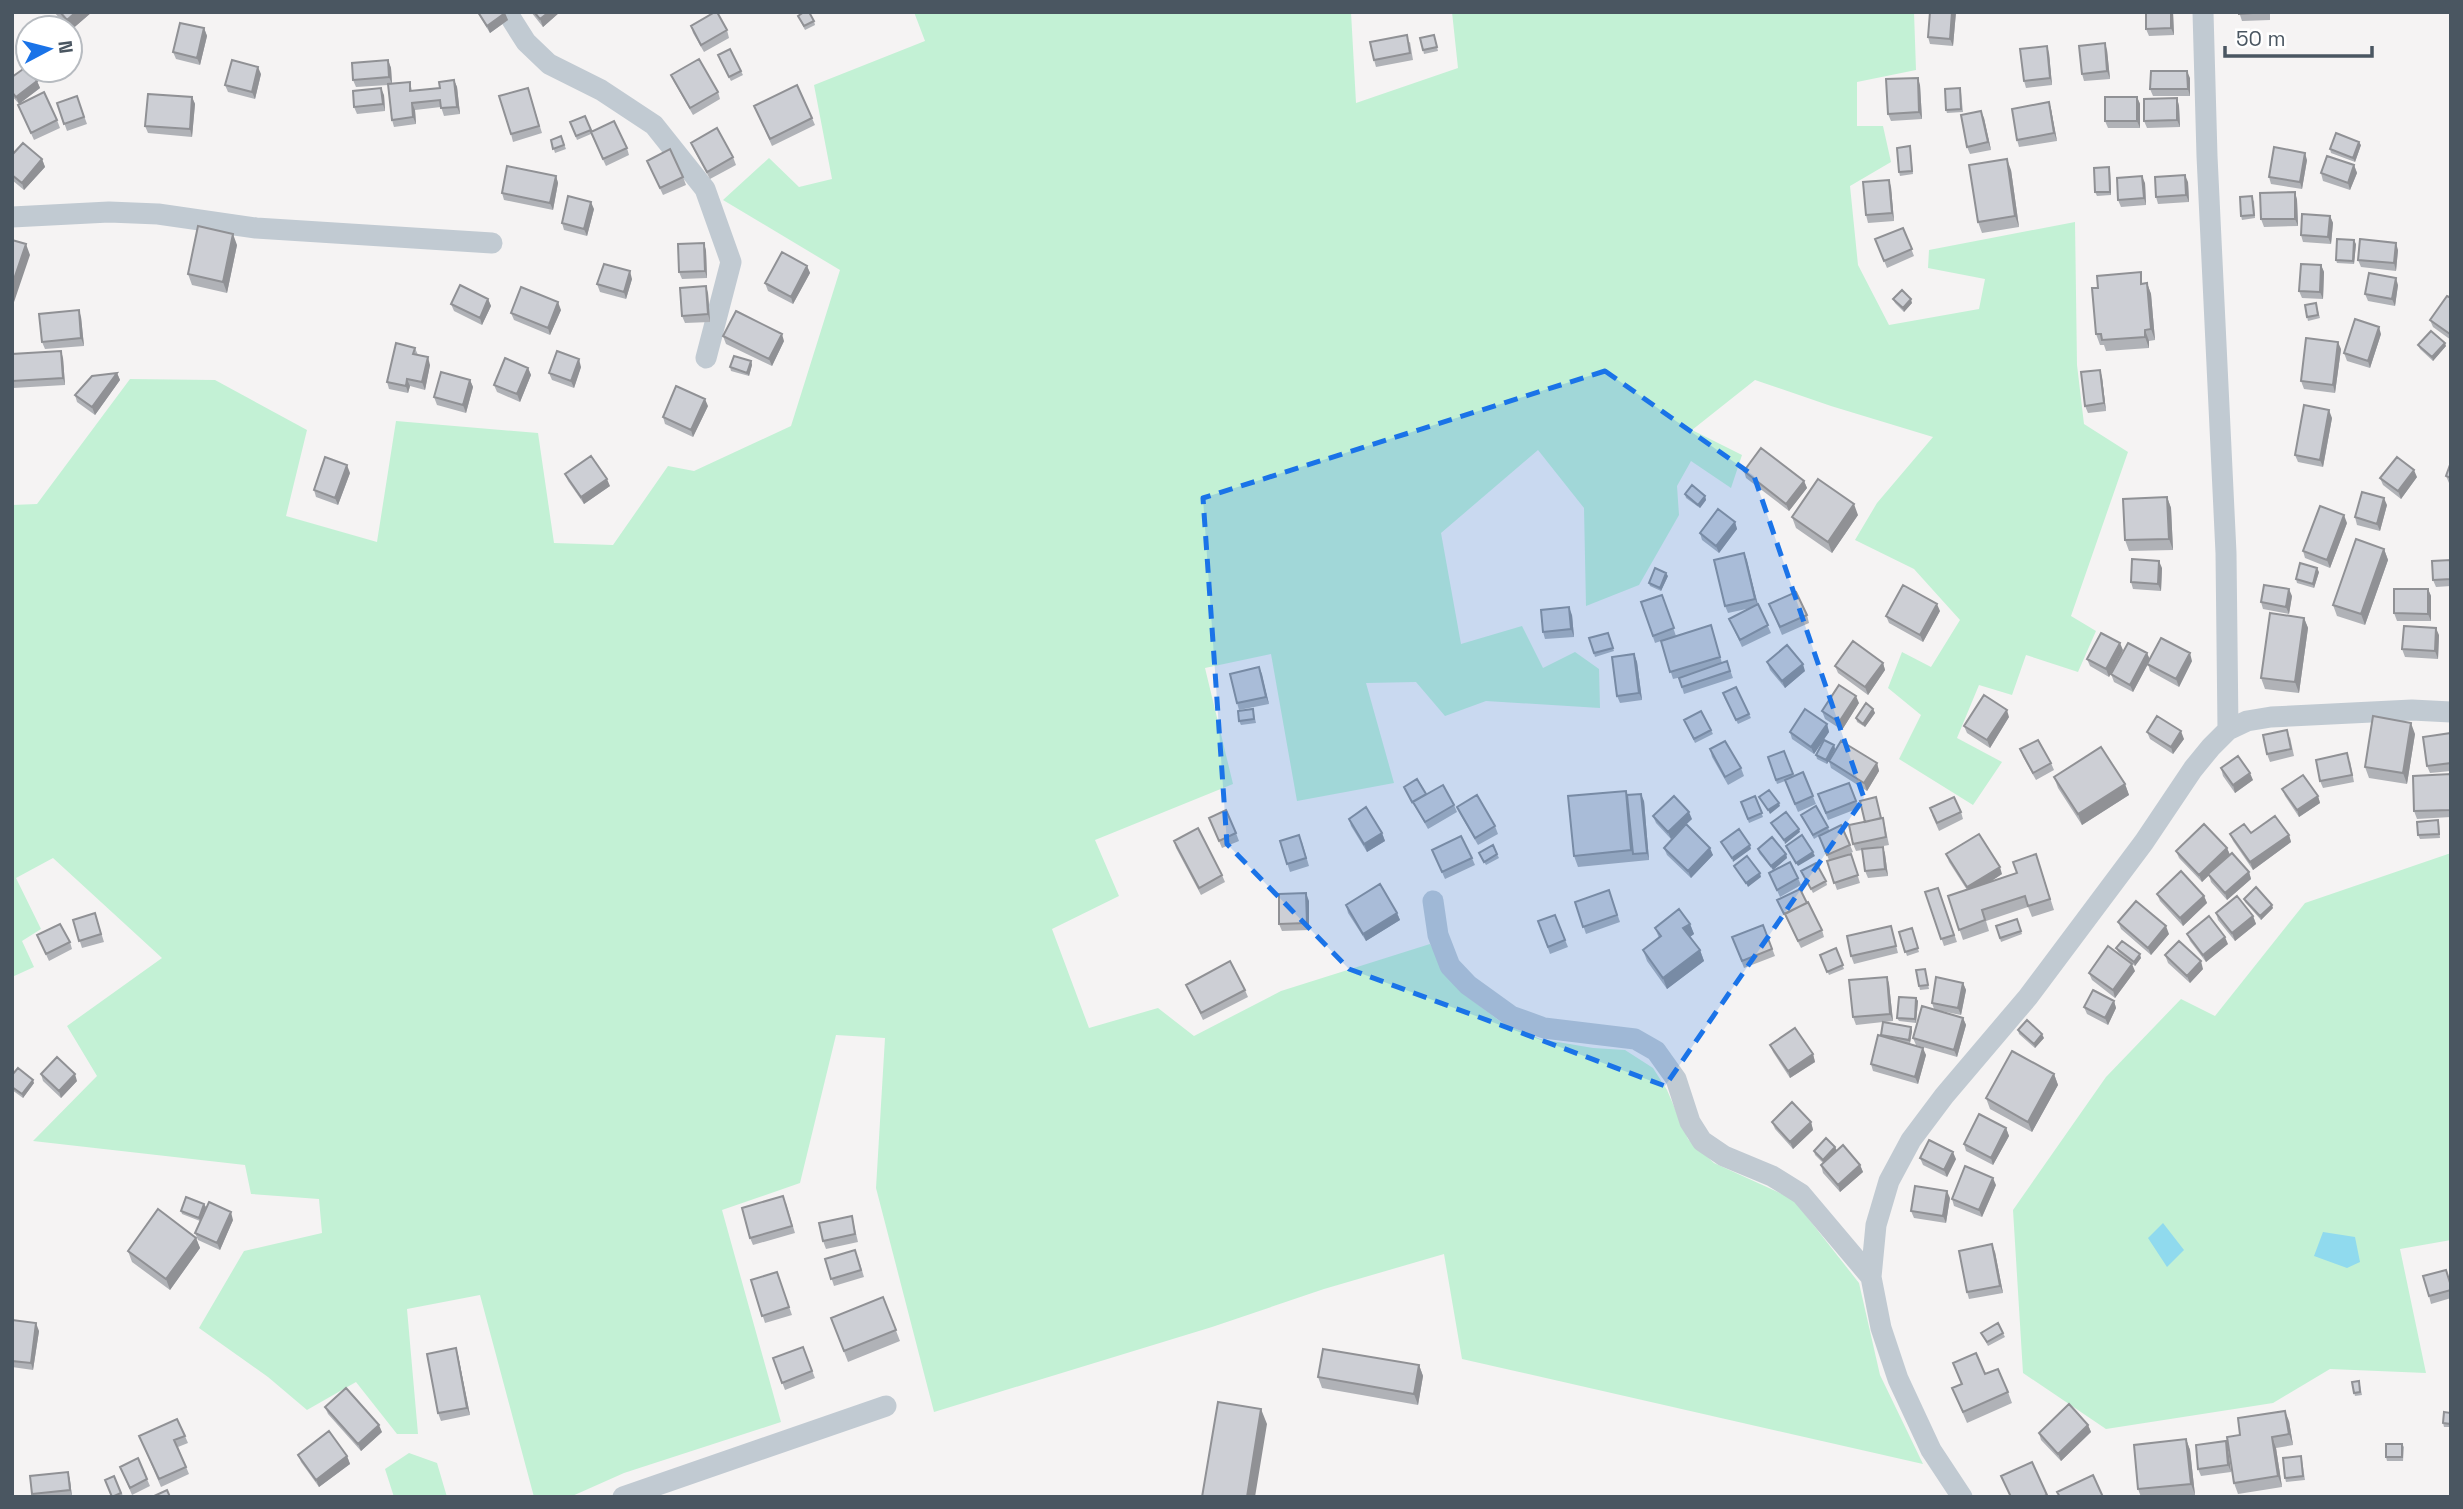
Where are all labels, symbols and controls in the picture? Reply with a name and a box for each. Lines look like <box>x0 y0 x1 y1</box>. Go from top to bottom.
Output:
north arrow <box>14 14 84 84</box>
scale bar <box>2225 14 2372 58</box>
text: 50 m <box>2236 25 2286 52</box>
text: N <box>52 39 79 55</box>

